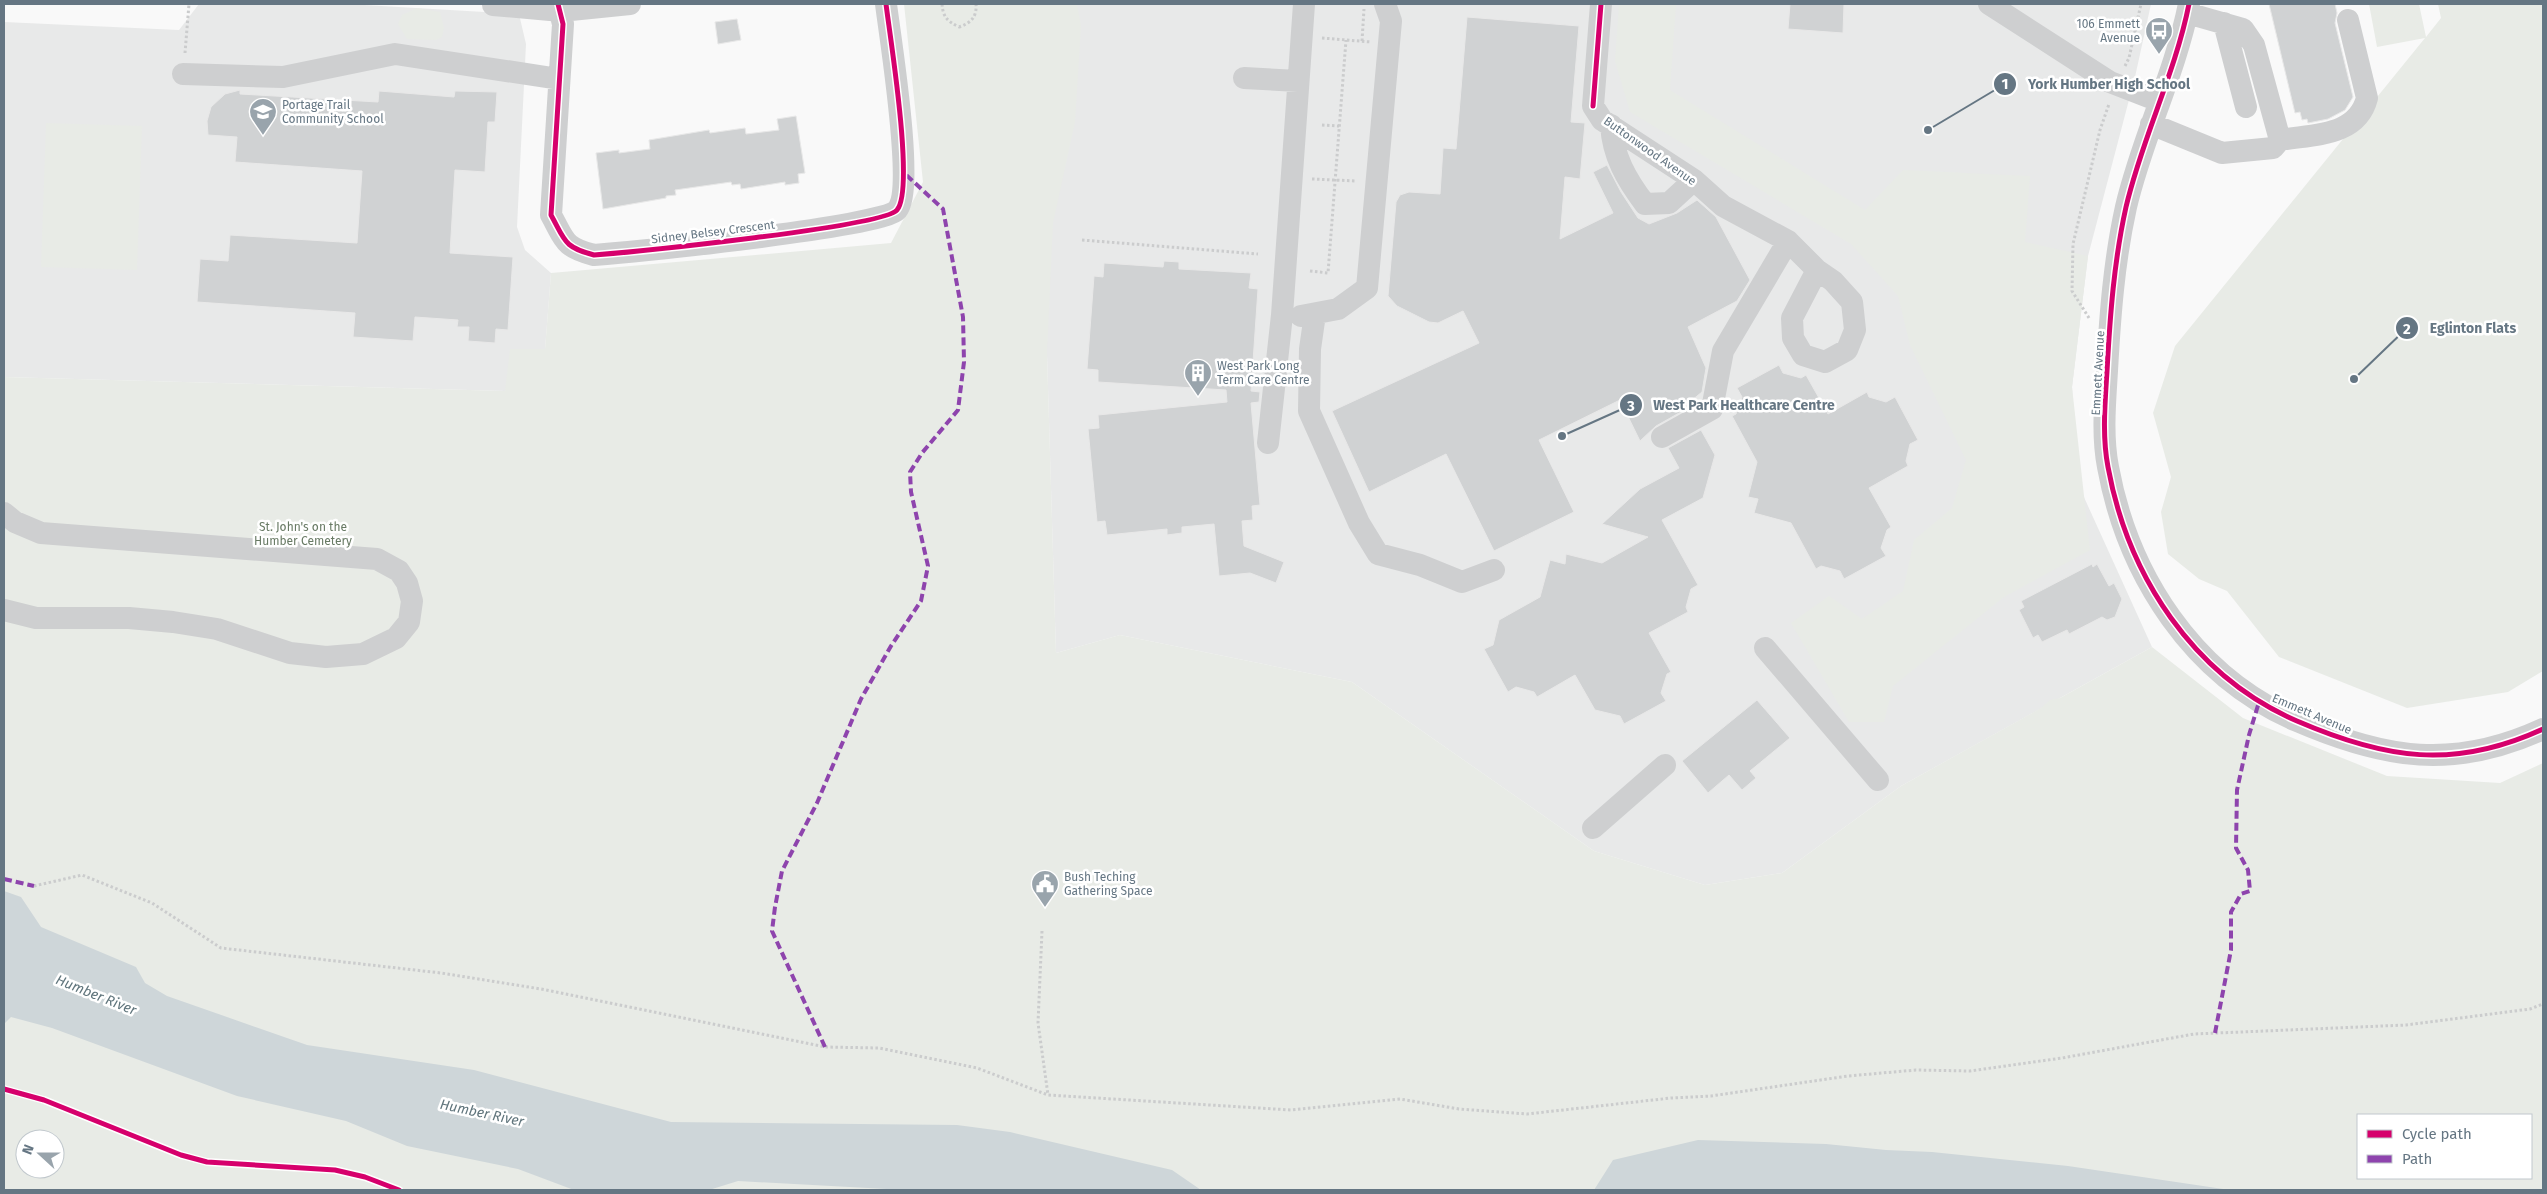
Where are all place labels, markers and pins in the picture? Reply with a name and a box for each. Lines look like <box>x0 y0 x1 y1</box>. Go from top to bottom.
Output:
bus stop icon: 106 Emmett Avenue <box>2144 16 2174 55</box>
place label: 106 Emmett Avenue <box>2076 17 2141 45</box>
callout: York Humber High School <box>1993 70 2200 99</box>
school or university icon: Portage Trail Community School <box>248 97 278 136</box>
place label: Portage Trail Community School <box>282 98 384 126</box>
callout: Eglinton Flats <box>2394 314 2526 343</box>
building icon: West Park Long Term Care Centre <box>1183 358 1213 397</box>
place label: West Park Long Term Care Centre <box>1217 359 1310 387</box>
callout: West Park Healthcare Centre <box>1618 391 1845 420</box>
public building icon: Bush Teching Gathering Space <box>1030 869 1060 908</box>
place label: Bush Teching Gathering Space <box>1064 870 1153 898</box>

